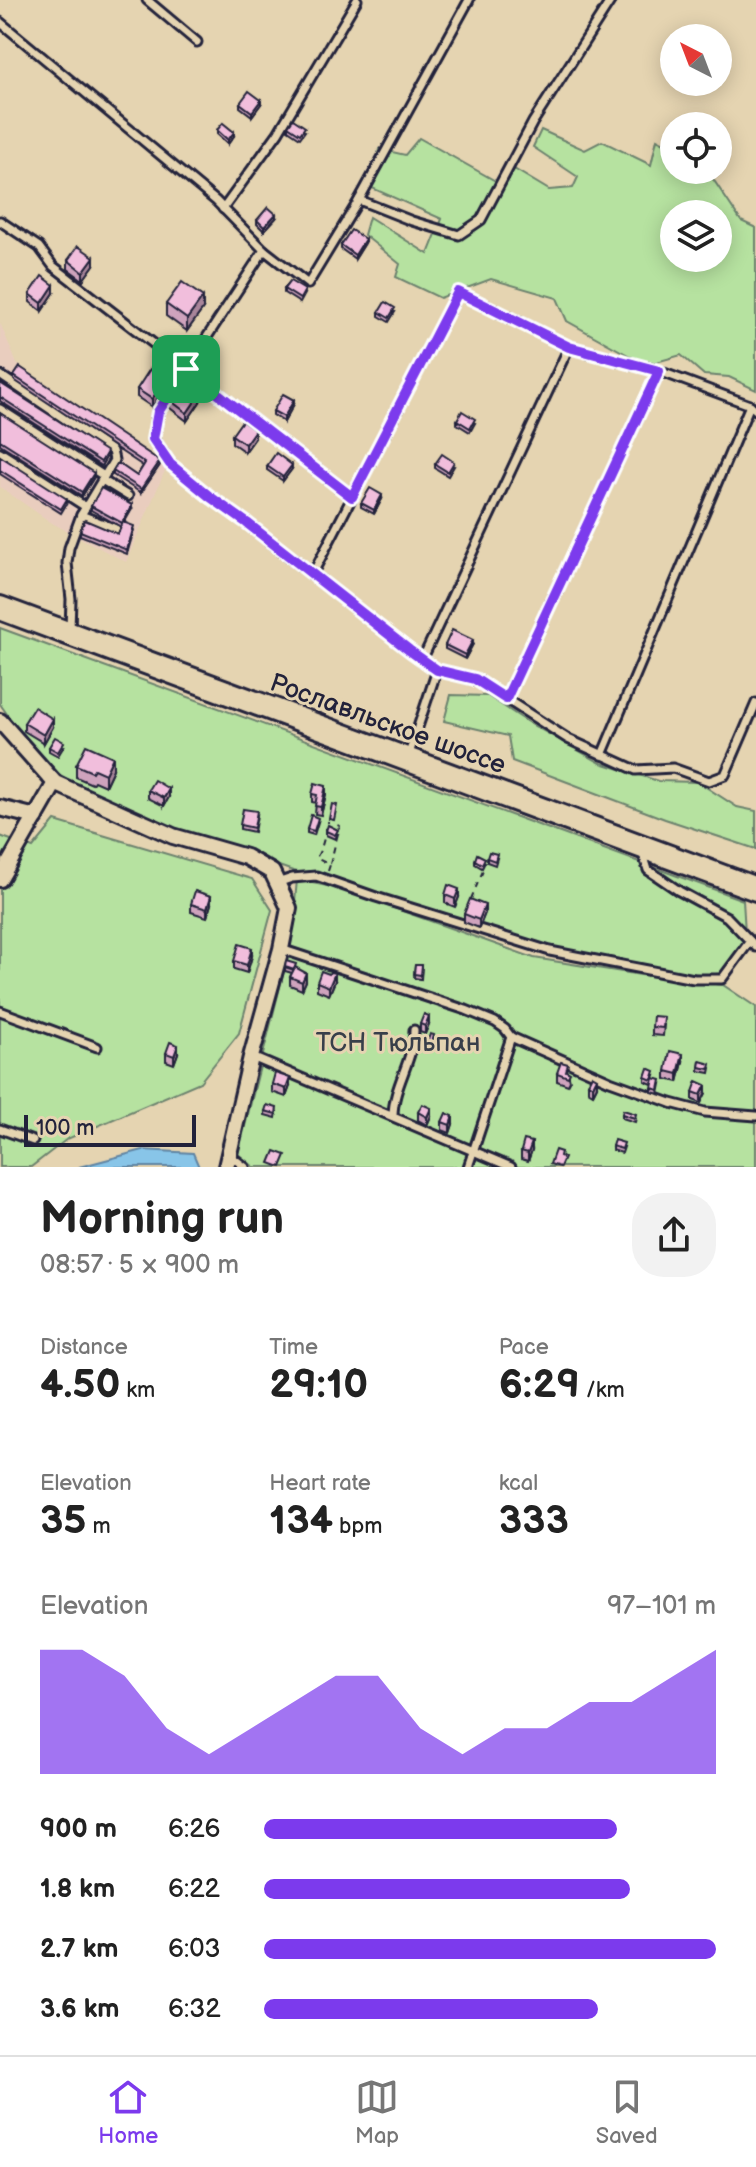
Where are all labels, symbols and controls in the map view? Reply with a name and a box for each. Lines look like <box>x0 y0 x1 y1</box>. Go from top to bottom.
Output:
north arrow <box>660 24 732 96</box>
map controls <box>660 24 732 272</box>
button: locate <box>660 112 732 184</box>
button: layers <box>660 200 732 272</box>
pin <box>152 335 220 403</box>
icon: arrive <box>164 347 208 391</box>
street label: Рославльское шоссе <box>265 667 510 782</box>
park label: ТСН Тюльпан <box>316 1028 480 1059</box>
scale bar <box>24 1111 196 1147</box>
text: 100 m <box>36 1115 95 1142</box>
text: Morning run <box>40 1193 284 1246</box>
button: share <box>632 1193 716 1277</box>
text: 08:57 · 5 × 900 m <box>40 1250 239 1281</box>
text: Distance <box>40 1334 128 1361</box>
text: Time <box>269 1334 318 1361</box>
text: Pace <box>499 1334 549 1361</box>
text: 4.50 <box>40 1361 120 1409</box>
text: 29:10 <box>269 1361 368 1409</box>
text: 6:29 <box>499 1361 580 1409</box>
text: km <box>120 1377 155 1404</box>
text: /km <box>580 1377 625 1404</box>
text: Elevation <box>40 1470 132 1497</box>
text: Heart rate <box>269 1470 371 1497</box>
text: kcal <box>499 1470 538 1497</box>
text: 35 <box>40 1497 86 1545</box>
text: 134 <box>269 1497 333 1545</box>
text: 333 <box>499 1497 569 1545</box>
text: m <box>86 1513 111 1540</box>
text: bpm <box>333 1513 382 1540</box>
text: Elevation <box>40 1591 148 1622</box>
text: 97–101 m <box>607 1591 716 1622</box>
text: 900 m <box>40 1814 117 1845</box>
text: 6:26 <box>168 1814 220 1845</box>
text: 1.8 km <box>40 1874 115 1905</box>
text: 6:22 <box>168 1874 220 1905</box>
text: 2.7 km <box>40 1934 118 1965</box>
text: 6:03 <box>168 1934 220 1965</box>
text: 3.6 km <box>40 1994 119 2025</box>
text: 6:32 <box>168 1994 220 2025</box>
tab: Home <box>98 2075 158 2150</box>
tab: Map <box>355 2075 399 2150</box>
tab: Saved <box>596 2075 658 2150</box>

